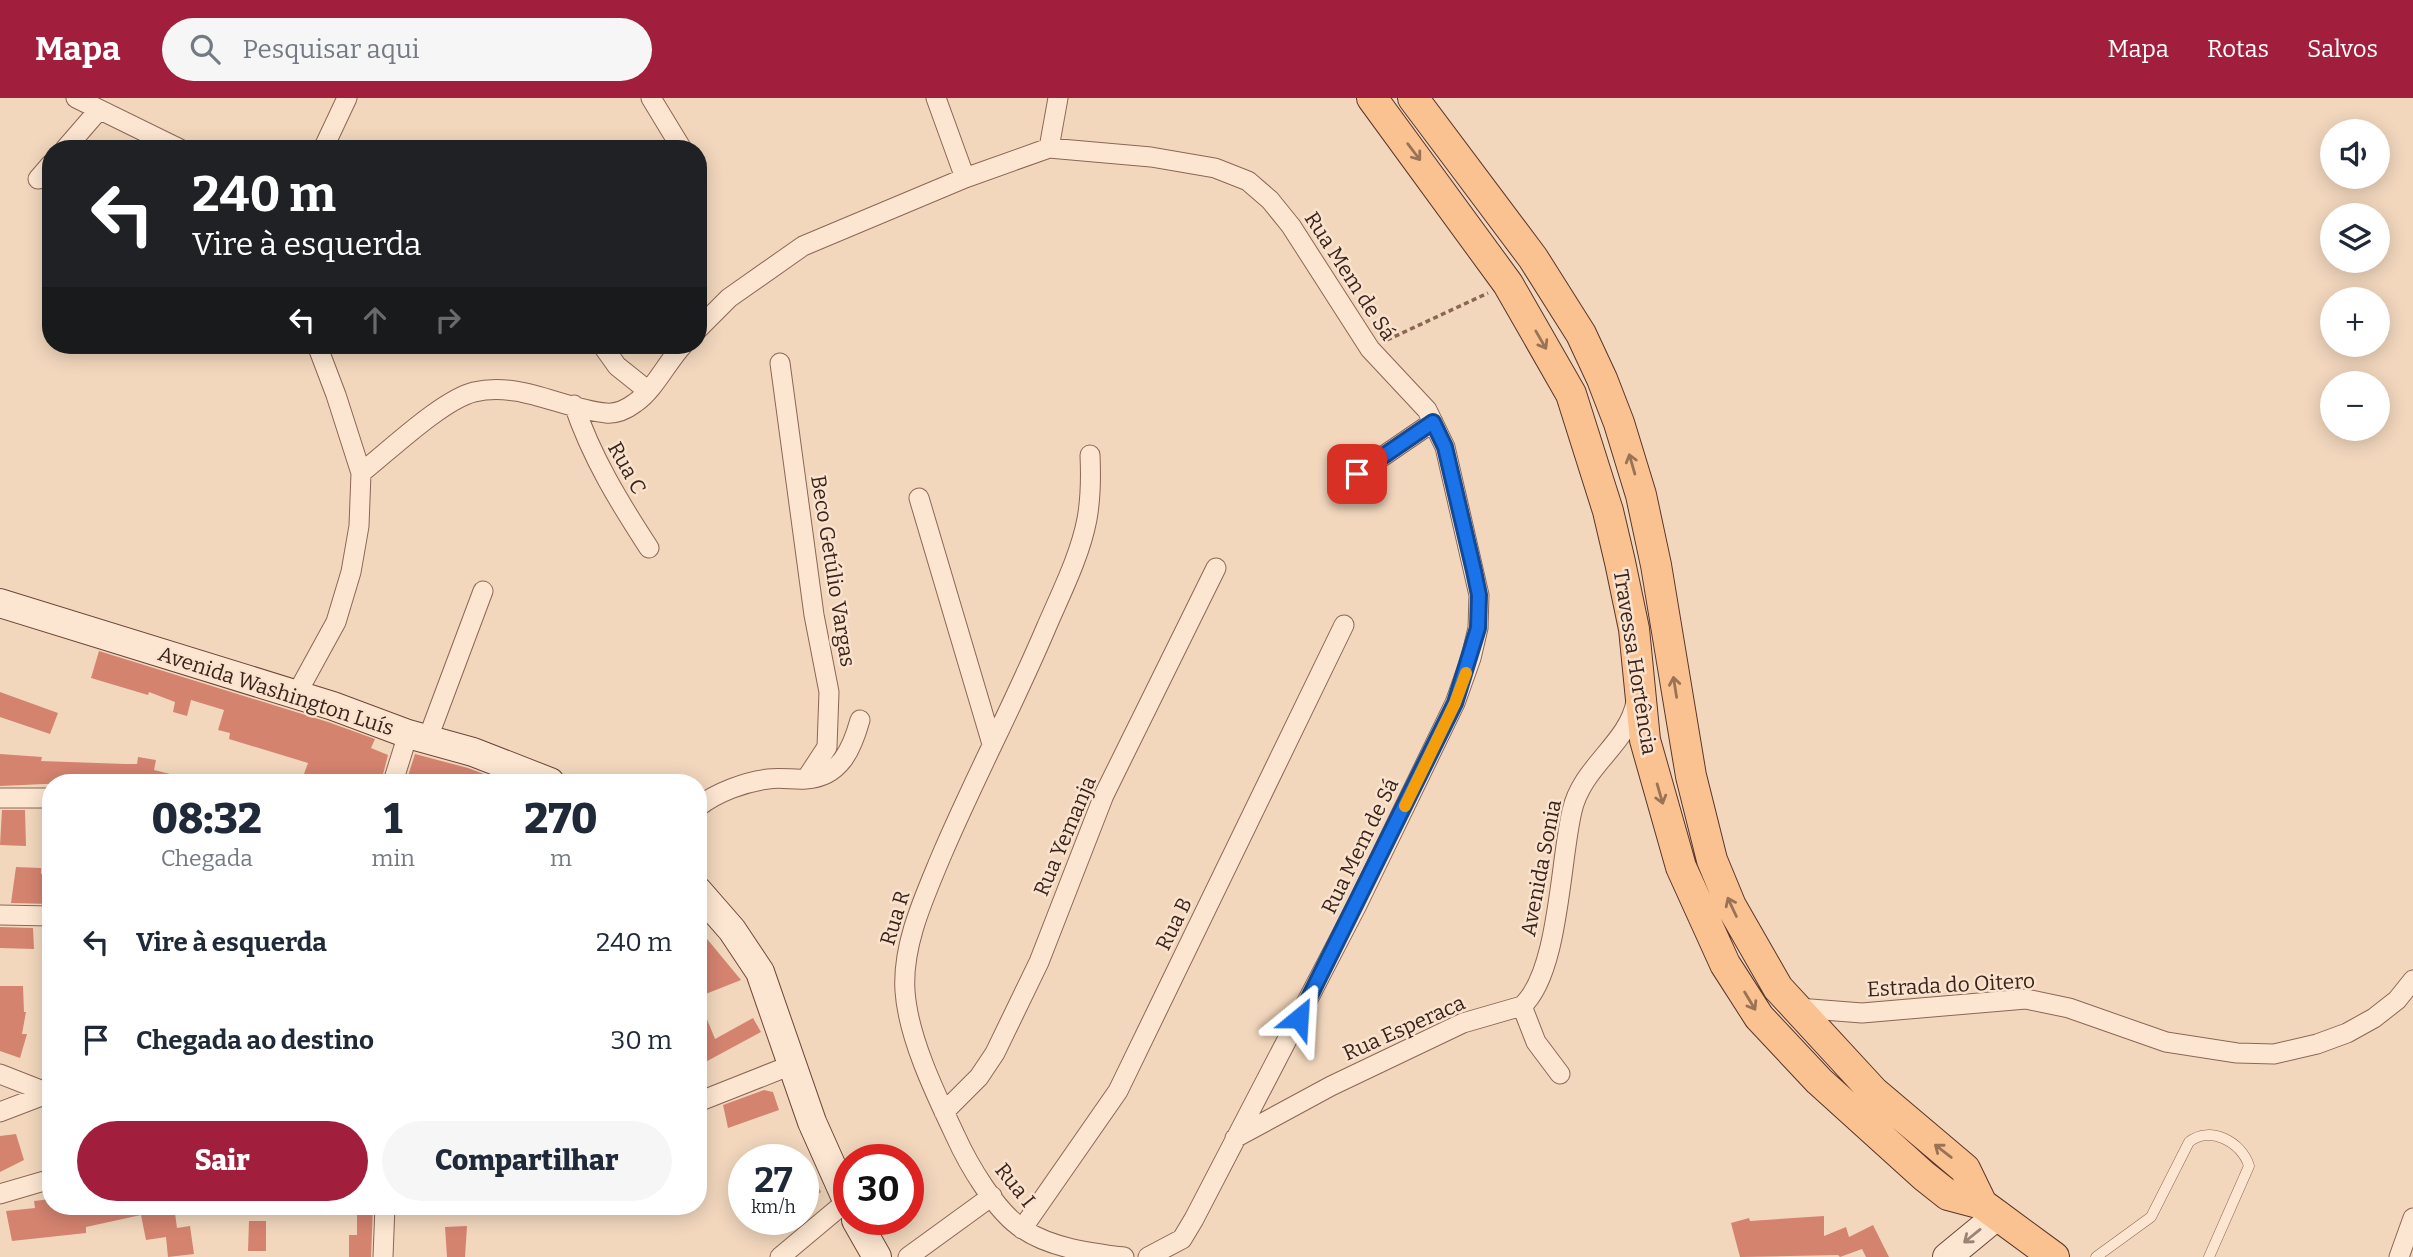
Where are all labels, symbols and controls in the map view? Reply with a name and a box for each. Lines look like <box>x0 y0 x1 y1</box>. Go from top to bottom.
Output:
search box <box>162 18 652 81</box>
text: Mapa <box>35 29 120 69</box>
icon: search <box>186 30 224 68</box>
text: Pesquisar aqui <box>242 34 420 65</box>
text: Mapa <box>2107 35 2169 63</box>
text: Rotas <box>2207 35 2269 63</box>
text: Salvos <box>2307 35 2378 63</box>
map controls <box>2320 119 2390 441</box>
button: sound <box>2320 119 2390 189</box>
one-way arrow <box>1406 142 1421 161</box>
text: 240 m <box>192 165 336 224</box>
icon: left <box>77 168 168 259</box>
button: layers <box>2320 203 2390 273</box>
street label: Rua Mem de Sá <box>1299 207 1401 346</box>
text: Vire à esquerda <box>192 225 422 263</box>
button: + <box>2320 287 2390 357</box>
icon: left <box>283 301 321 339</box>
icon: ahead <box>356 301 394 339</box>
icon: right <box>429 301 467 339</box>
one-way arrow <box>1534 330 1548 350</box>
button: − <box>2320 371 2390 441</box>
street label: Rua C <box>602 437 652 499</box>
pin <box>1327 444 1387 504</box>
one-way arrow <box>1625 453 1638 475</box>
icon: arrive <box>1338 455 1376 493</box>
street label: Beco Getúlio Vargas <box>805 473 861 669</box>
street label: Travessa Hortência <box>1608 568 1663 757</box>
street label: Avenida Washington Luís <box>155 641 397 741</box>
one-way arrow <box>1668 677 1681 699</box>
street label: Rua Yemanja <box>1028 772 1102 900</box>
street label: Rua Mem de Sá <box>1316 773 1404 918</box>
one-way arrow <box>1654 782 1667 805</box>
text: 08:32 <box>152 794 262 844</box>
text: 1 <box>384 794 402 844</box>
text: 270 <box>524 794 597 844</box>
street label: Avenida Sonia <box>1515 797 1567 939</box>
text: Chegada <box>161 844 253 872</box>
text: min <box>371 844 415 872</box>
text: m <box>550 844 572 872</box>
street label: Rua R <box>874 887 916 949</box>
street label: Rua B <box>1150 893 1198 955</box>
one-way arrow <box>1725 897 1739 918</box>
icon: left <box>77 923 115 961</box>
text: Vire à esquerda <box>136 927 327 958</box>
text: 240 m <box>596 927 672 958</box>
street label: Estrada do Oitero <box>1866 968 2036 1002</box>
position arrow <box>1262 981 1336 1055</box>
street label: Rua Esperaca <box>1339 989 1470 1066</box>
one-way arrow <box>1743 991 1757 1011</box>
icon: arrive <box>77 1021 115 1059</box>
text: Chegada ao destino <box>136 1025 374 1056</box>
text: 30 m <box>611 1025 672 1056</box>
button: Sair <box>77 1121 368 1201</box>
button: Compartilhar <box>382 1121 672 1201</box>
one-way arrow <box>1934 1143 1953 1158</box>
speed limit sign: 30 <box>833 1144 924 1235</box>
street label: Rua I <box>989 1158 1041 1212</box>
text: 27 <box>754 1159 793 1201</box>
text: km/h <box>751 1196 796 1218</box>
one-way arrow <box>1964 1228 1982 1244</box>

